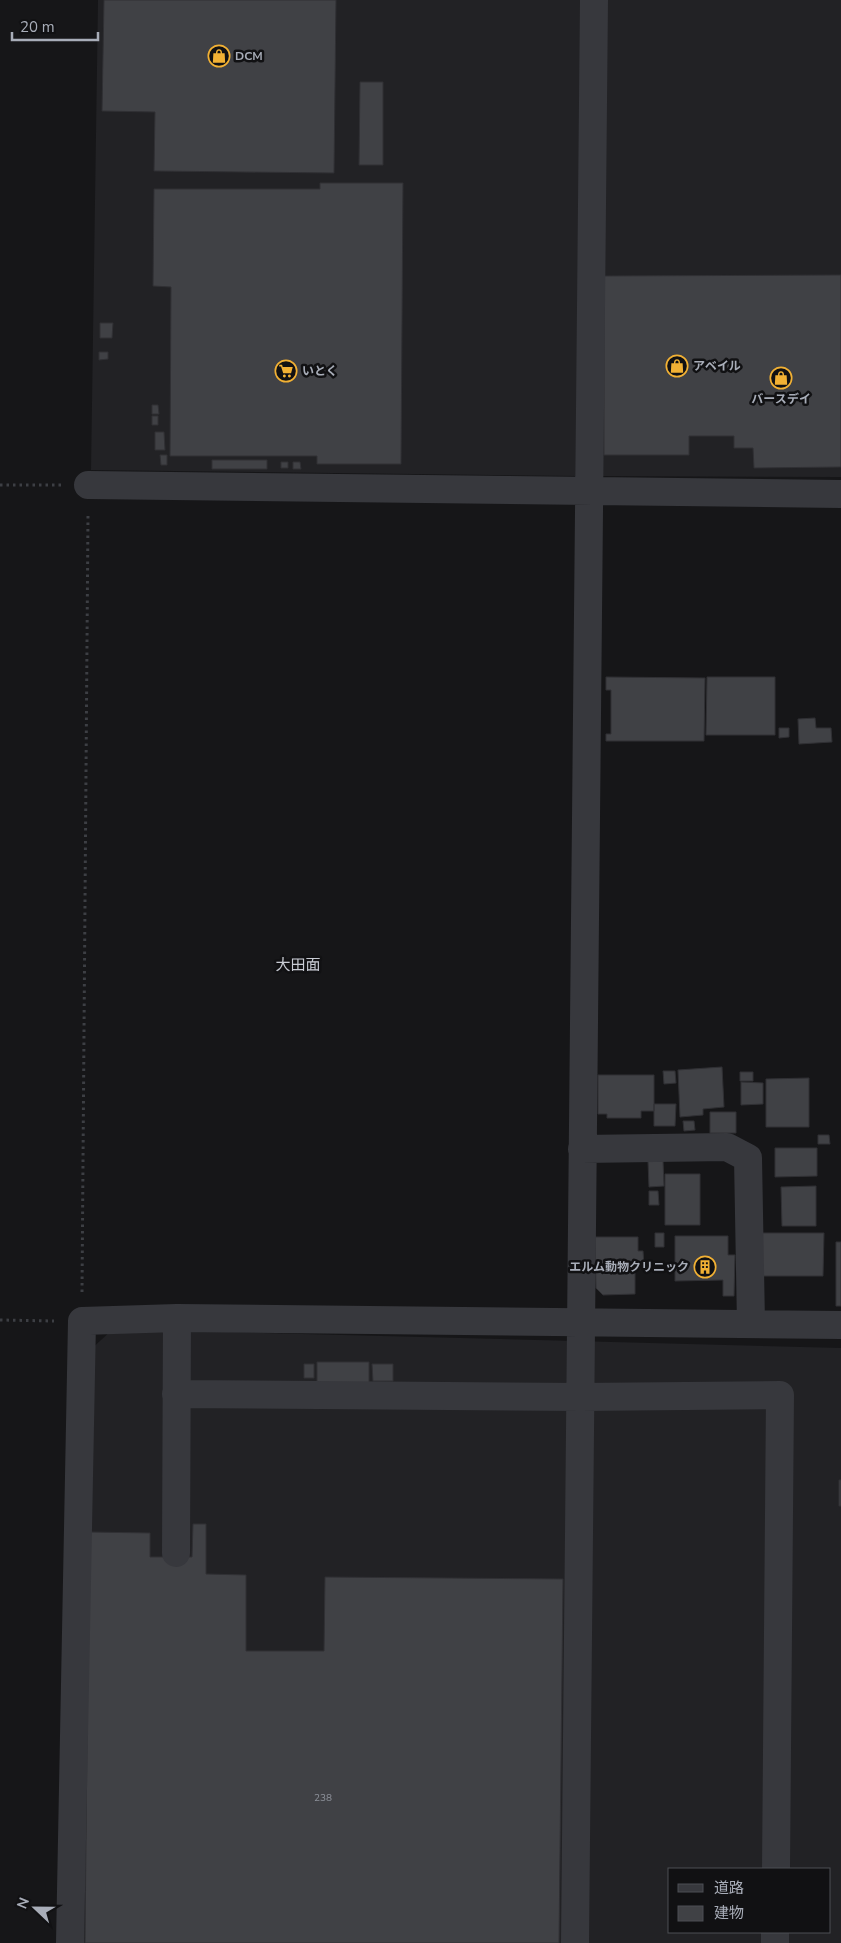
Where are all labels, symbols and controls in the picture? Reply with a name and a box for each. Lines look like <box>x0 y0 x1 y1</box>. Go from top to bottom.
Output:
scale bar <box>12 10 99 42</box>
text: 20 m <box>20 17 55 37</box>
shop icon: DCM <box>207 44 231 68</box>
place label: DCM <box>235 48 263 64</box>
shop icon: アベイル <box>665 354 689 378</box>
place label: アベイル <box>693 358 741 374</box>
supermarket icon: いとく <box>274 359 298 383</box>
place label: いとく <box>302 363 338 379</box>
shop icon: バースデイ <box>769 366 793 390</box>
place label: バースデイ <box>751 391 811 407</box>
district label: 大田面 <box>275 955 321 975</box>
building icon: エルム動物クリニック <box>693 1255 717 1279</box>
place label: エルム動物クリニック <box>569 1259 689 1275</box>
house number: 238 <box>314 1791 332 1805</box>
legend <box>668 1868 831 1933</box>
text: 道路 <box>714 1878 744 1898</box>
north arrow <box>10 1883 60 1933</box>
text: N <box>13 1895 34 1912</box>
text: 建物 <box>714 1903 744 1923</box>

